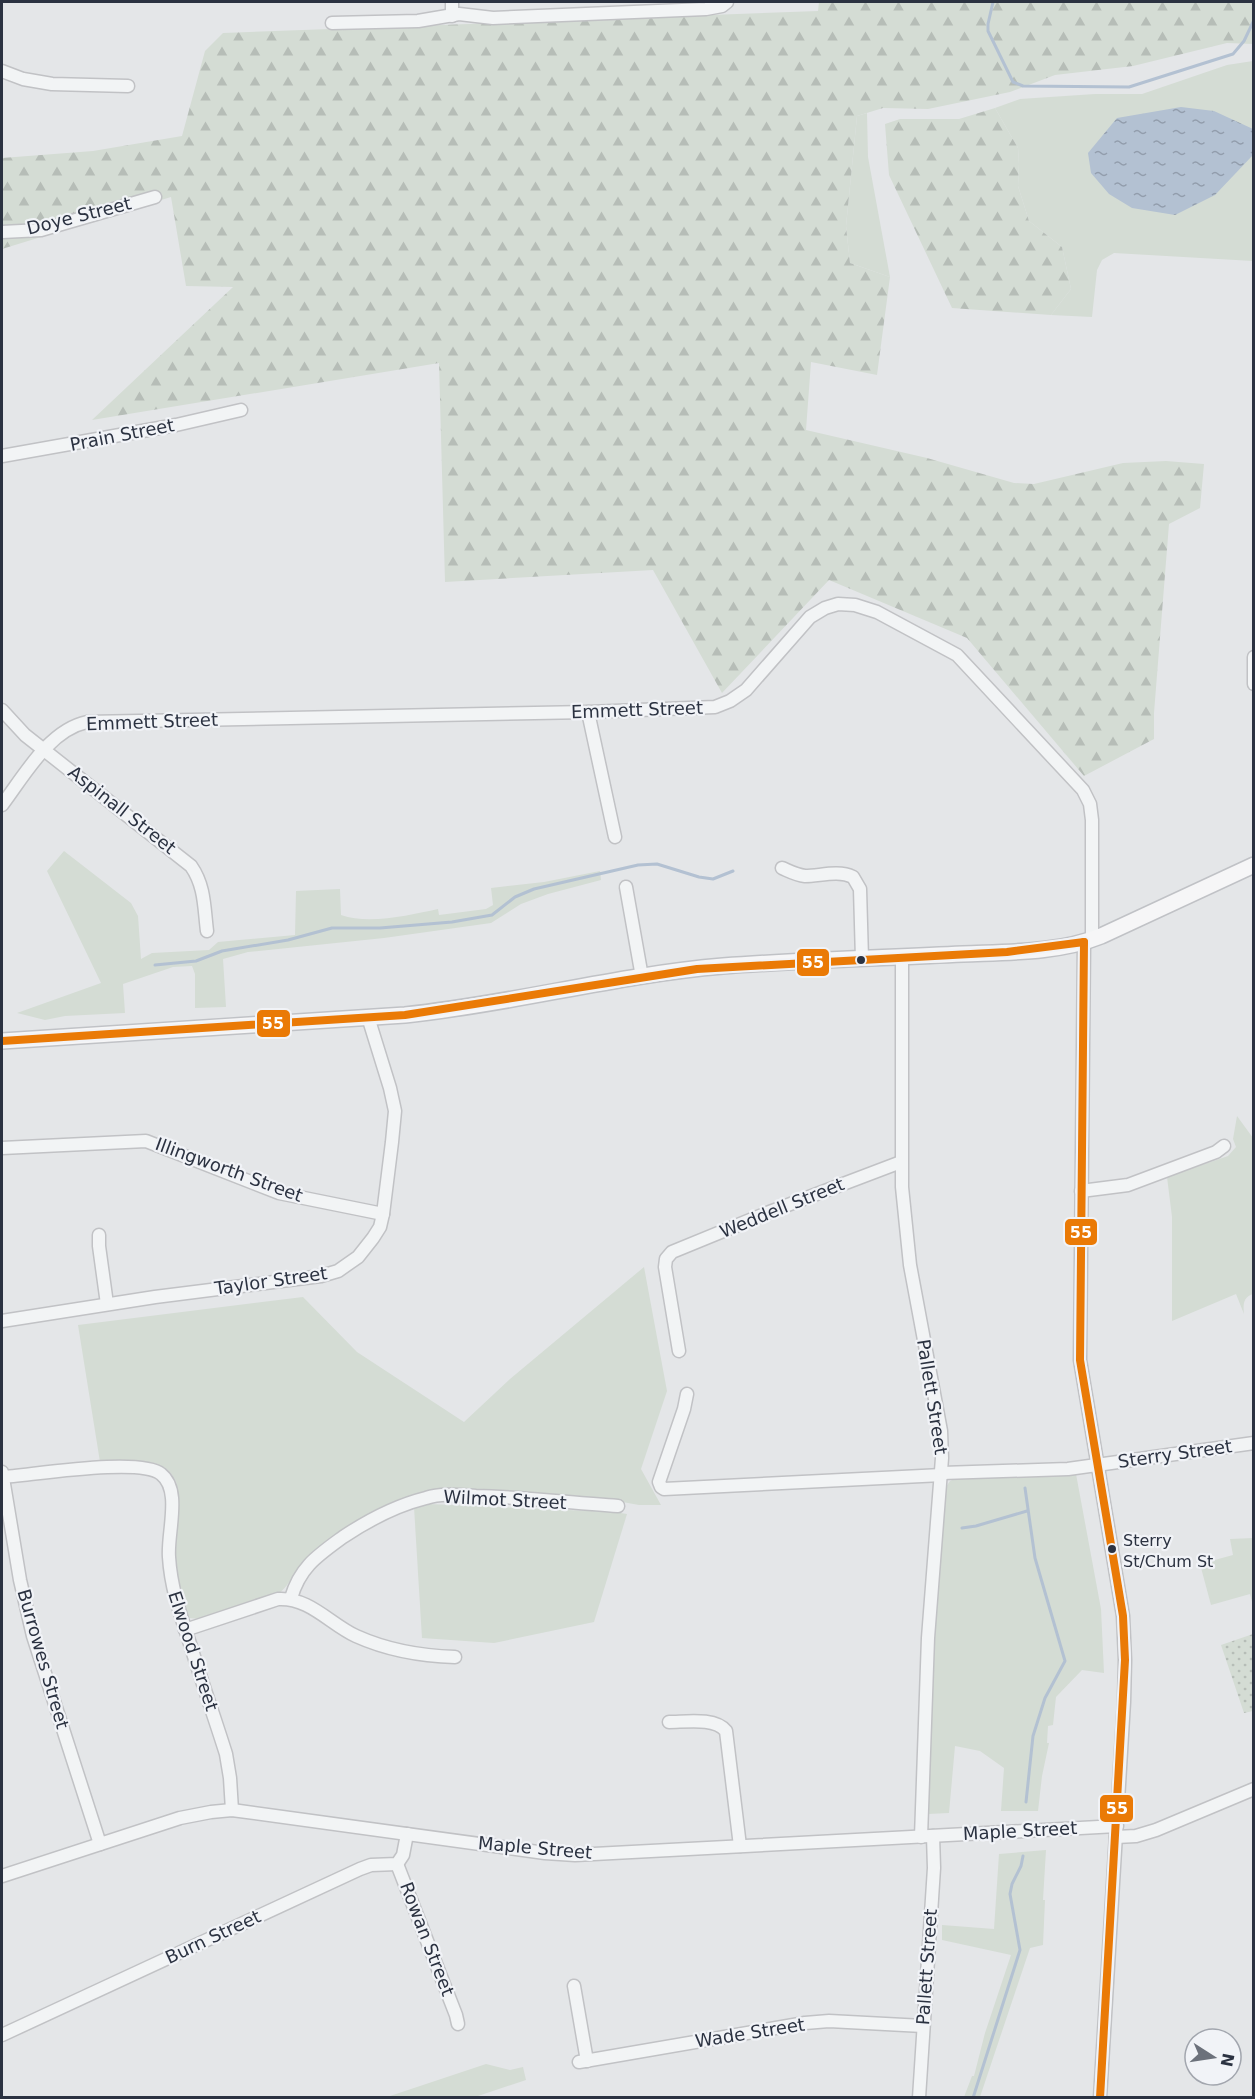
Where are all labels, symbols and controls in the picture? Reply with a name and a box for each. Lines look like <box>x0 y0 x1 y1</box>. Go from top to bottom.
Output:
street label: Doye Street <box>24 192 133 239</box>
street label: Prain Street <box>68 414 176 455</box>
street label: Emmett Street <box>571 697 703 722</box>
street label: Emmett Street <box>86 709 218 734</box>
street label: Aspinall Street <box>64 761 180 858</box>
line badge: 55 <box>796 948 830 977</box>
text: 55 <box>802 953 824 972</box>
unlabelled marker <box>855 954 867 966</box>
line badge: 55 <box>256 1009 291 1038</box>
text: 55 <box>262 1014 284 1033</box>
street label: Illingworth Street <box>153 1133 306 1206</box>
street label: Weddell Street <box>717 1173 847 1242</box>
line badge: 55 <box>1064 1218 1098 1246</box>
text: 55 <box>1070 1223 1092 1242</box>
street label: Taylor Street <box>212 1262 329 1299</box>
street label: Pallett Street <box>913 1338 952 1456</box>
street label: Sterry Street <box>1116 1435 1233 1472</box>
street label: Wilmot Street <box>443 1486 567 1513</box>
place label: Sterry St/Chum St <box>1123 1531 1213 1571</box>
marker: Sterry St/Chum St <box>1106 1543 1118 1555</box>
street label: Burrowes Street <box>13 1587 73 1731</box>
street label: Elwood Street <box>164 1588 223 1714</box>
line badge: 55 <box>1099 1794 1134 1823</box>
text: 55 <box>1106 1799 1128 1818</box>
street label: Maple Street <box>962 1817 1078 1844</box>
street label: Maple Street <box>477 1832 593 1863</box>
street label: Rowan Street <box>396 1879 459 1999</box>
street label: Burn Street <box>162 1905 264 1968</box>
street label: Pallett Street <box>912 1908 941 2026</box>
street label: Wade Street <box>694 2013 806 2052</box>
north arrow <box>1183 2027 1243 2087</box>
text: N <box>1216 2051 1238 2069</box>

